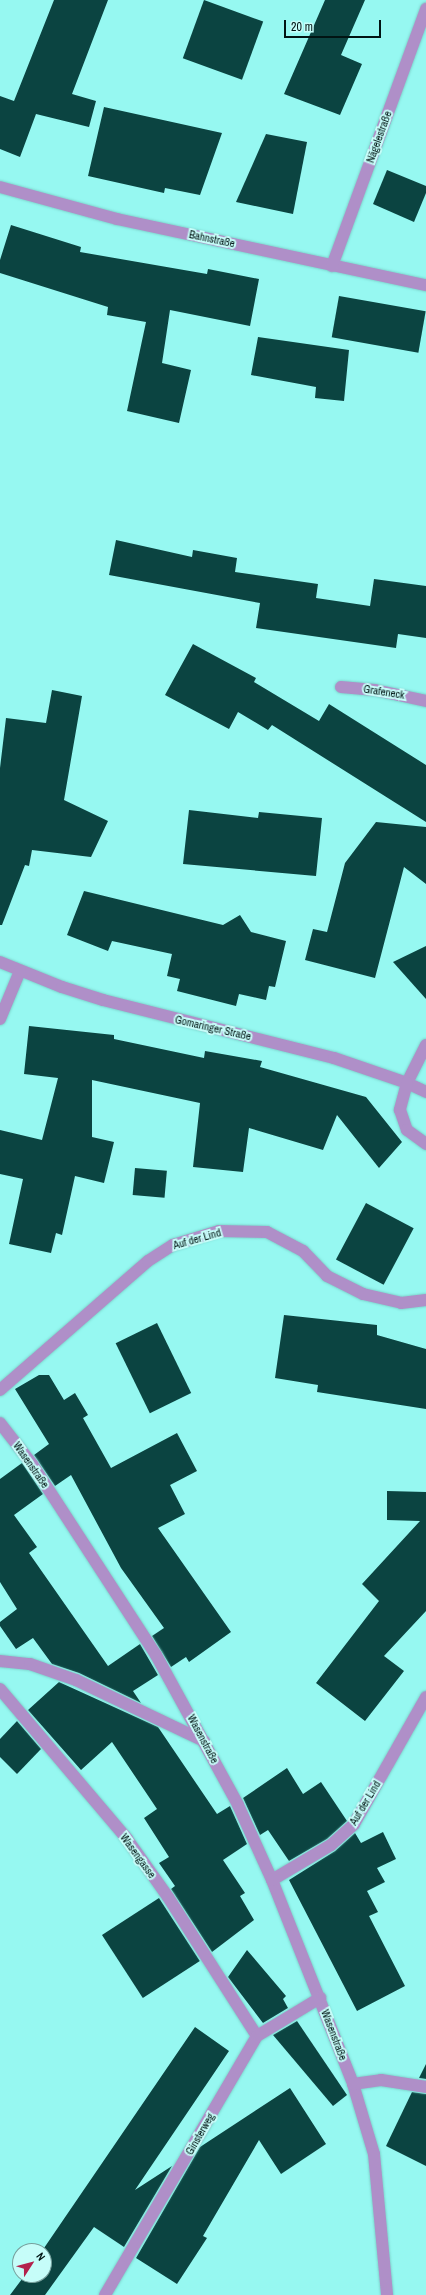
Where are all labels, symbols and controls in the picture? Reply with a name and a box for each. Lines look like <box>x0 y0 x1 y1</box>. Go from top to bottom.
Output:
scale bar <box>286 12 383 38</box>
text: 20 m <box>291 19 313 35</box>
street label: Nägelestraße <box>364 109 394 165</box>
street label: Bahnstraße <box>188 228 236 250</box>
street label: Grafeneck <box>362 682 406 702</box>
street label: Gomaringer Straße <box>174 1013 252 1043</box>
street label: Auf der Lind <box>172 1226 222 1252</box>
street label: Wasenstraße <box>10 1439 52 1491</box>
street label: Wasenstraße <box>185 1712 221 1766</box>
street label: Auf der Lind <box>347 1779 383 1827</box>
street label: Wasengasse <box>117 1831 159 1881</box>
street label: Wasenstraße <box>318 2008 350 2062</box>
street label: Ginsterweg <box>183 2111 217 2157</box>
north arrow <box>12 2243 52 2283</box>
text: N <box>33 2250 48 2263</box>

